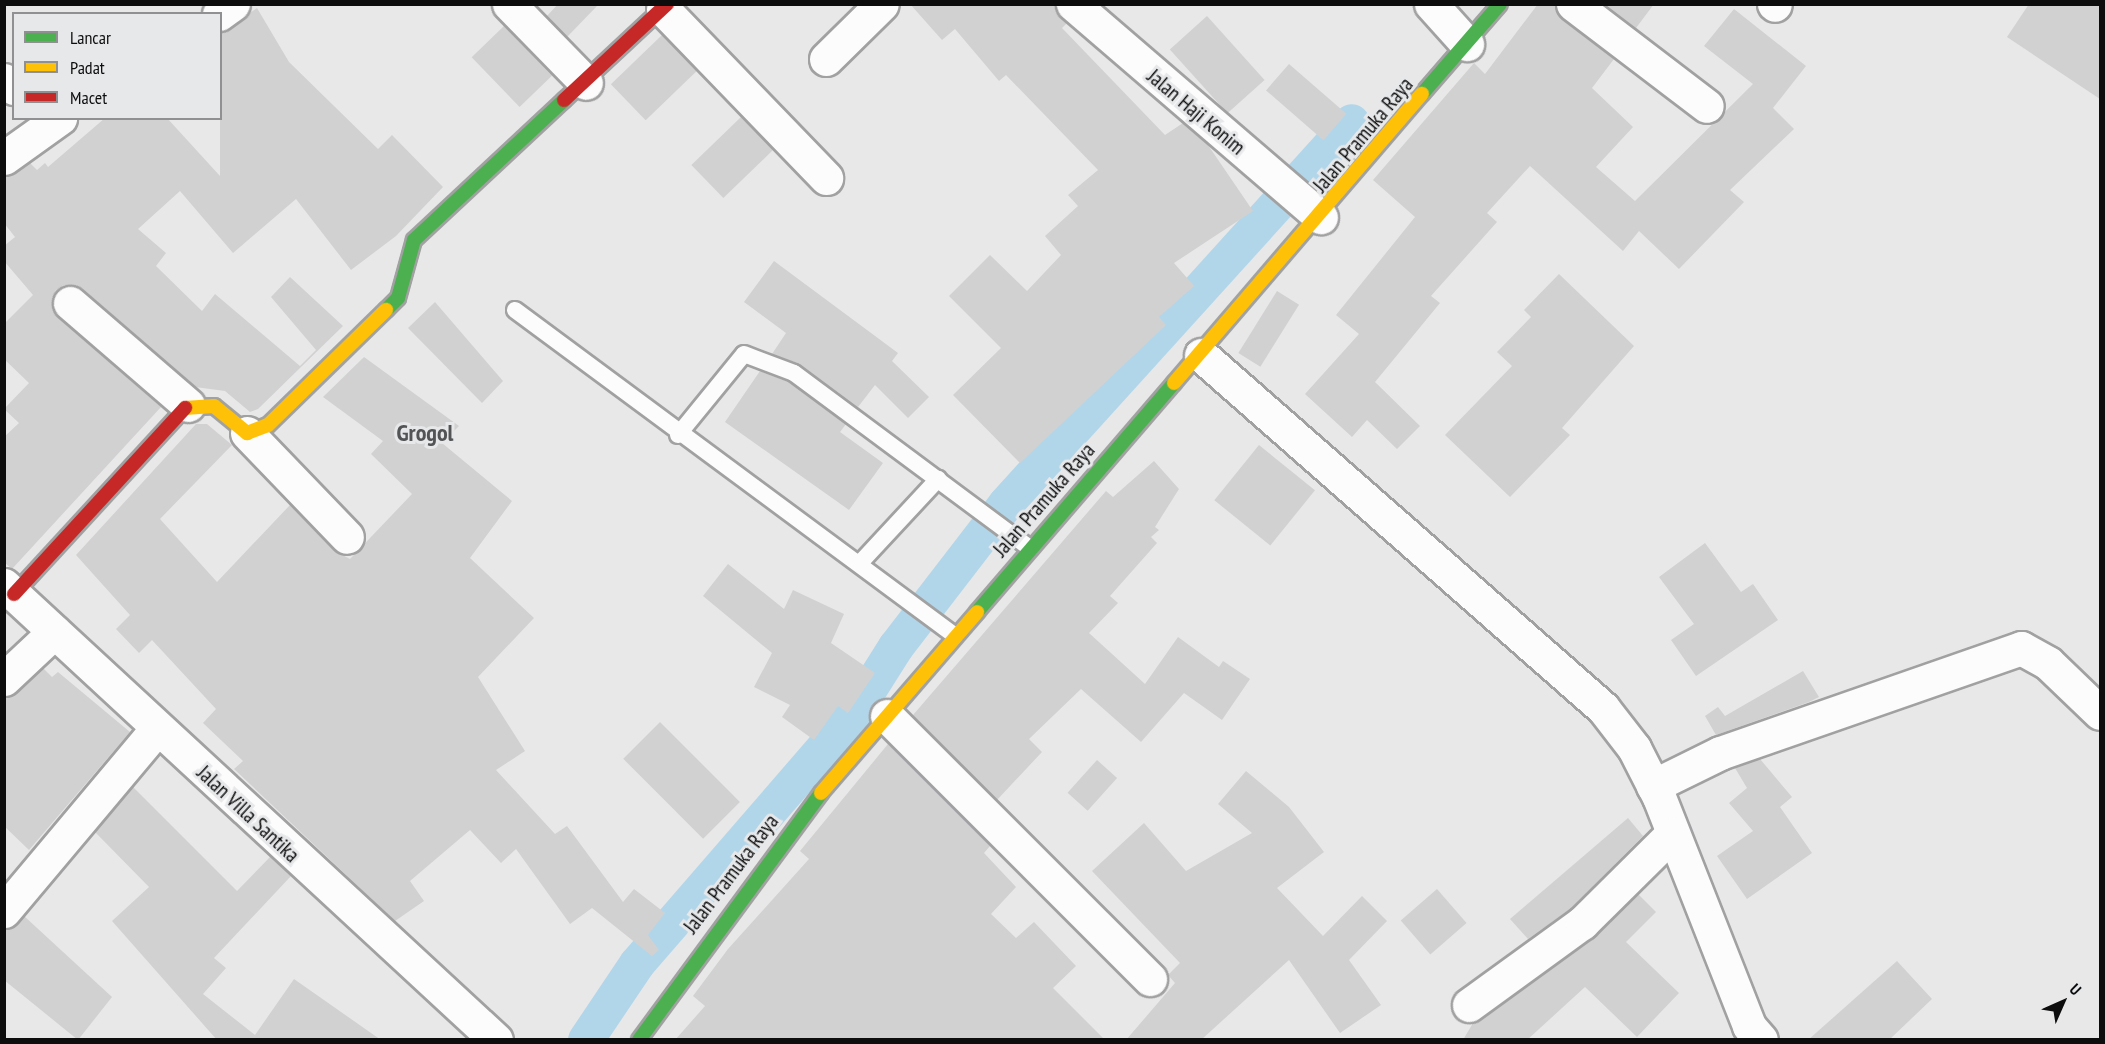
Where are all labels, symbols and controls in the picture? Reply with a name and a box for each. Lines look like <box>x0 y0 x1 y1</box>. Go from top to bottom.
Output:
legend <box>12 12 222 120</box>
text: Lancar <box>70 26 111 49</box>
text: Padat <box>70 56 105 79</box>
street label: Jalan Haji Konim <box>1142 64 1250 160</box>
street label: Jalan Pramuka Raya <box>1308 72 1418 198</box>
text: Macet <box>70 86 107 109</box>
district label: Grogol <box>397 419 453 447</box>
street label: Jalan Pramuka Raya <box>988 438 1100 562</box>
street label: Jalan Villa Santika <box>192 760 304 868</box>
street label: Jalan Pramuka Raya <box>678 810 784 938</box>
north arrow <box>2033 972 2093 1032</box>
text: U <box>2066 979 2086 999</box>

